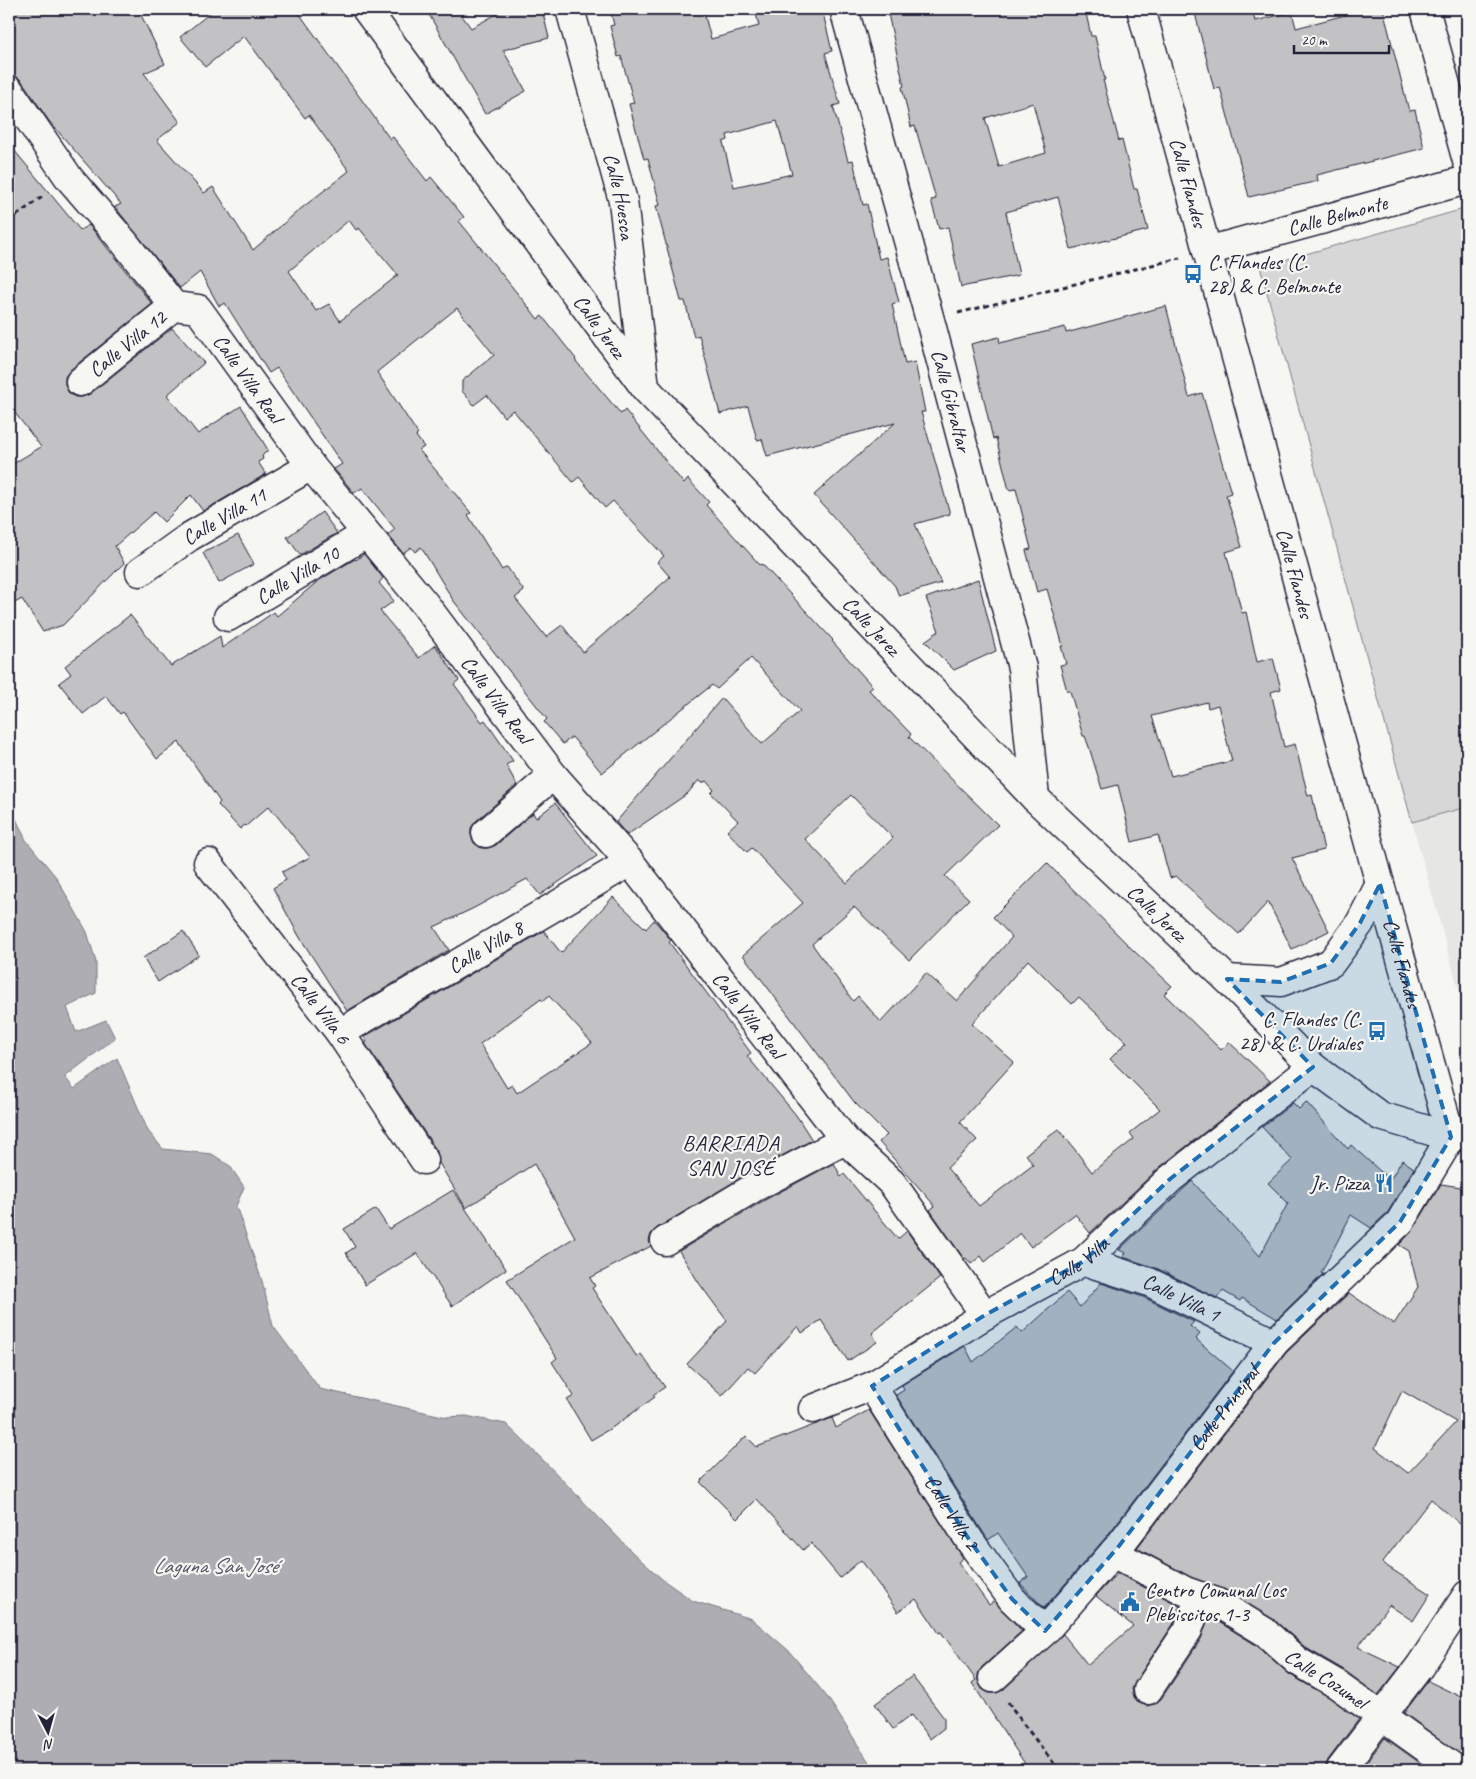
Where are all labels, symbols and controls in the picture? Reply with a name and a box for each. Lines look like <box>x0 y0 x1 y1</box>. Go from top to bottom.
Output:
scale bar <box>1294 22 1388 54</box>
text: 20 m <box>1301 31 1328 50</box>
street label: Calle Flandes <box>1164 135 1214 232</box>
street label: Calle Huesca <box>597 150 641 242</box>
street label: Calle Belmonte <box>1285 189 1391 241</box>
place label: C. Flandes (C. 28) & C. Belmonte <box>1208 249 1341 299</box>
bus stop icon: C. Flandes (C. 28) & C. Belmonte <box>1182 263 1204 285</box>
street label: Calle Jerez <box>568 289 633 365</box>
street label: Calle Villa 12 <box>83 303 173 383</box>
street label: Calle Villa Real <box>207 329 291 431</box>
street label: Calle Gibraltar <box>925 347 978 457</box>
street label: Calle Villa 11 <box>177 481 272 551</box>
street label: Calle Flandes <box>1270 526 1320 623</box>
street label: Calle Villa 10 <box>251 539 345 610</box>
street label: Calle Jerez <box>837 591 907 663</box>
street label: Calle Villa Real <box>455 651 540 751</box>
street label: Calle Jerez <box>1122 879 1194 949</box>
street label: Calle Villa 8 <box>443 914 530 980</box>
street label: Calle Flandes <box>1377 916 1428 1013</box>
street label: Calle Villa Real <box>707 966 792 1066</box>
street label: Calle Villa 6 <box>285 967 357 1049</box>
place label: C. Flandes (C. 28) & C. Urdiales <box>1239 1006 1364 1056</box>
bus stop icon: C. Flandes (C. 28) & C. Urdiales <box>1366 1020 1388 1042</box>
district label: BARRIADA SAN JOSÉ <box>682 1129 780 1182</box>
place label: Jr. Pizza <box>1309 1170 1371 1196</box>
restaurant icon: Jr. Pizza <box>1373 1172 1395 1194</box>
street label: Calle Villa <box>1044 1230 1116 1291</box>
street label: Calle Villa 1 <box>1139 1268 1226 1328</box>
street label: Calle Principal <box>1183 1358 1267 1456</box>
street label: Calle Villa 2 <box>919 1471 986 1557</box>
water label: Laguna San José <box>153 1552 284 1580</box>
place label: Centro Comunal Los Plebiscitos 1-3 <box>1145 1577 1287 1627</box>
public building icon: Centro Comunal Los Plebiscitos 1-3 <box>1119 1591 1141 1613</box>
street label: Calle Cozumel <box>1279 1643 1375 1717</box>
north arrow <box>22 1706 72 1756</box>
text: N <box>42 1736 55 1754</box>

